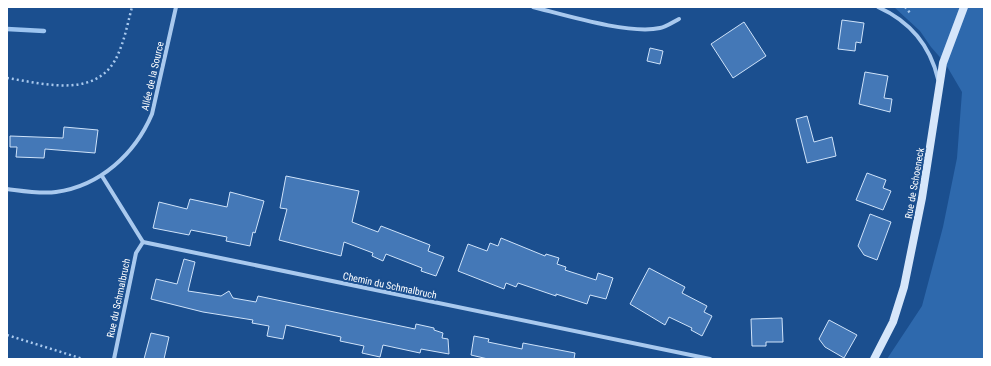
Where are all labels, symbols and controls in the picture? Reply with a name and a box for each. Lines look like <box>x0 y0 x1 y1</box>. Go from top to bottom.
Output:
street label: Allée de la Source <box>139 40 166 112</box>
street label: Rue de Schoeneck <box>903 146 926 220</box>
street label: Rue du Schmalbruch <box>105 257 132 339</box>
street label: Chemin du Schmalbruch <box>342 270 438 301</box>

